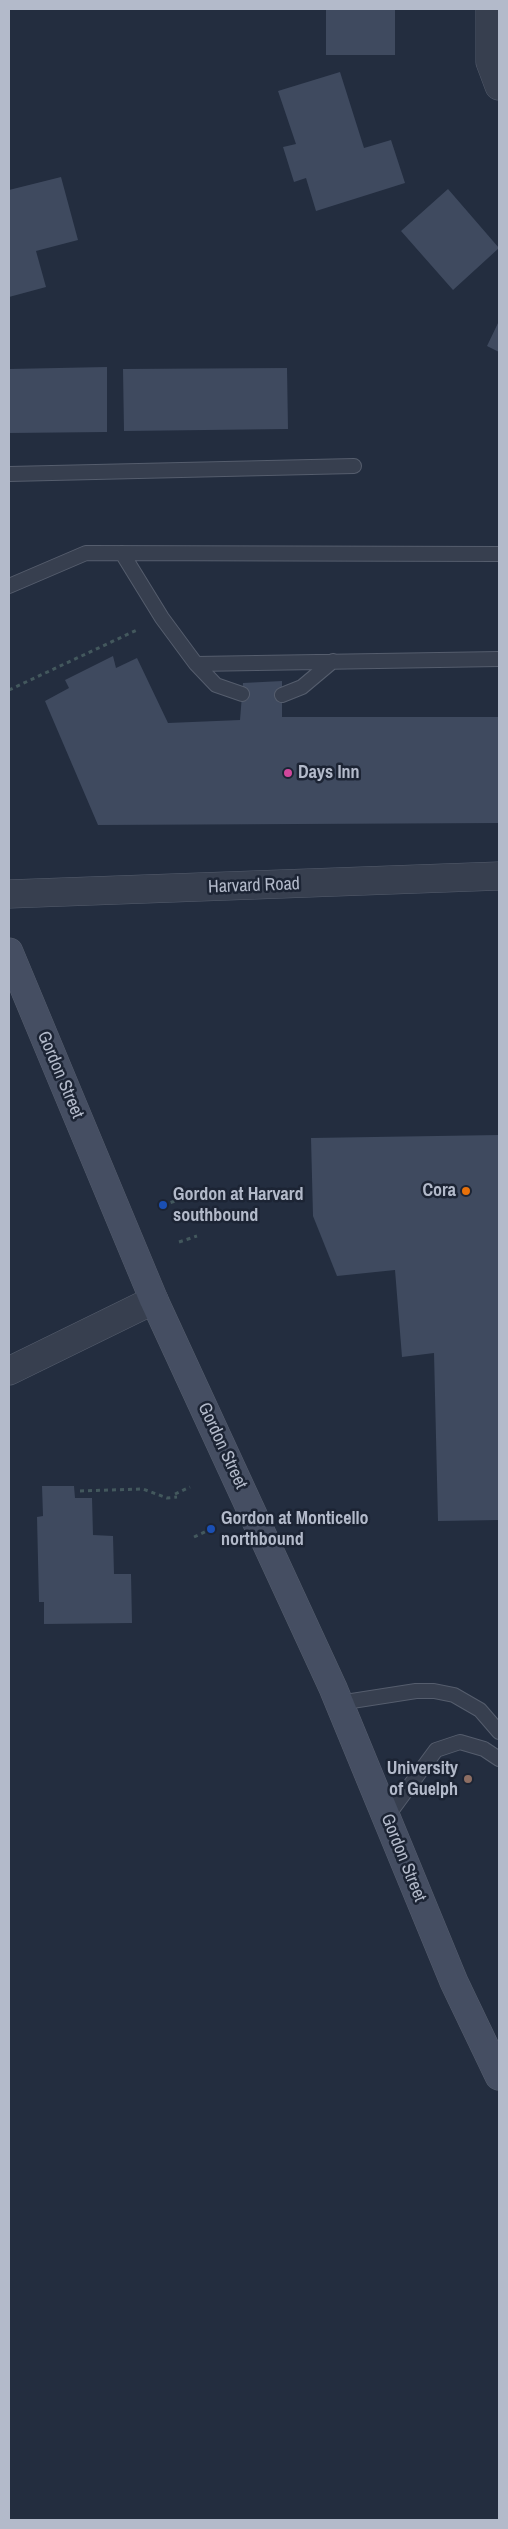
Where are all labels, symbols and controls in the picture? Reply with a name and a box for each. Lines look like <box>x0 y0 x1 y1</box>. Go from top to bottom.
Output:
place label: Days Inn <box>298 762 360 784</box>
marker: Days Inn <box>282 767 294 779</box>
street label: Harvard Road <box>208 874 300 898</box>
street label: Gordon Street <box>32 1028 88 1122</box>
place label: Cora <box>422 1180 456 1202</box>
place label: Gordon at Harvard southbound <box>173 1184 303 1226</box>
marker: Cora <box>460 1185 472 1197</box>
marker: Gordon at Harvard southbound <box>157 1199 169 1211</box>
street label: Gordon Street <box>193 1399 251 1493</box>
place label: Gordon at Monticello northbound <box>221 1508 369 1550</box>
marker: Gordon at Monticello northbound <box>205 1523 217 1535</box>
place label: University of Guelph <box>387 1758 458 1800</box>
marker: University of Guelph <box>462 1773 474 1785</box>
street label: Gordon Street <box>376 1811 430 1905</box>

